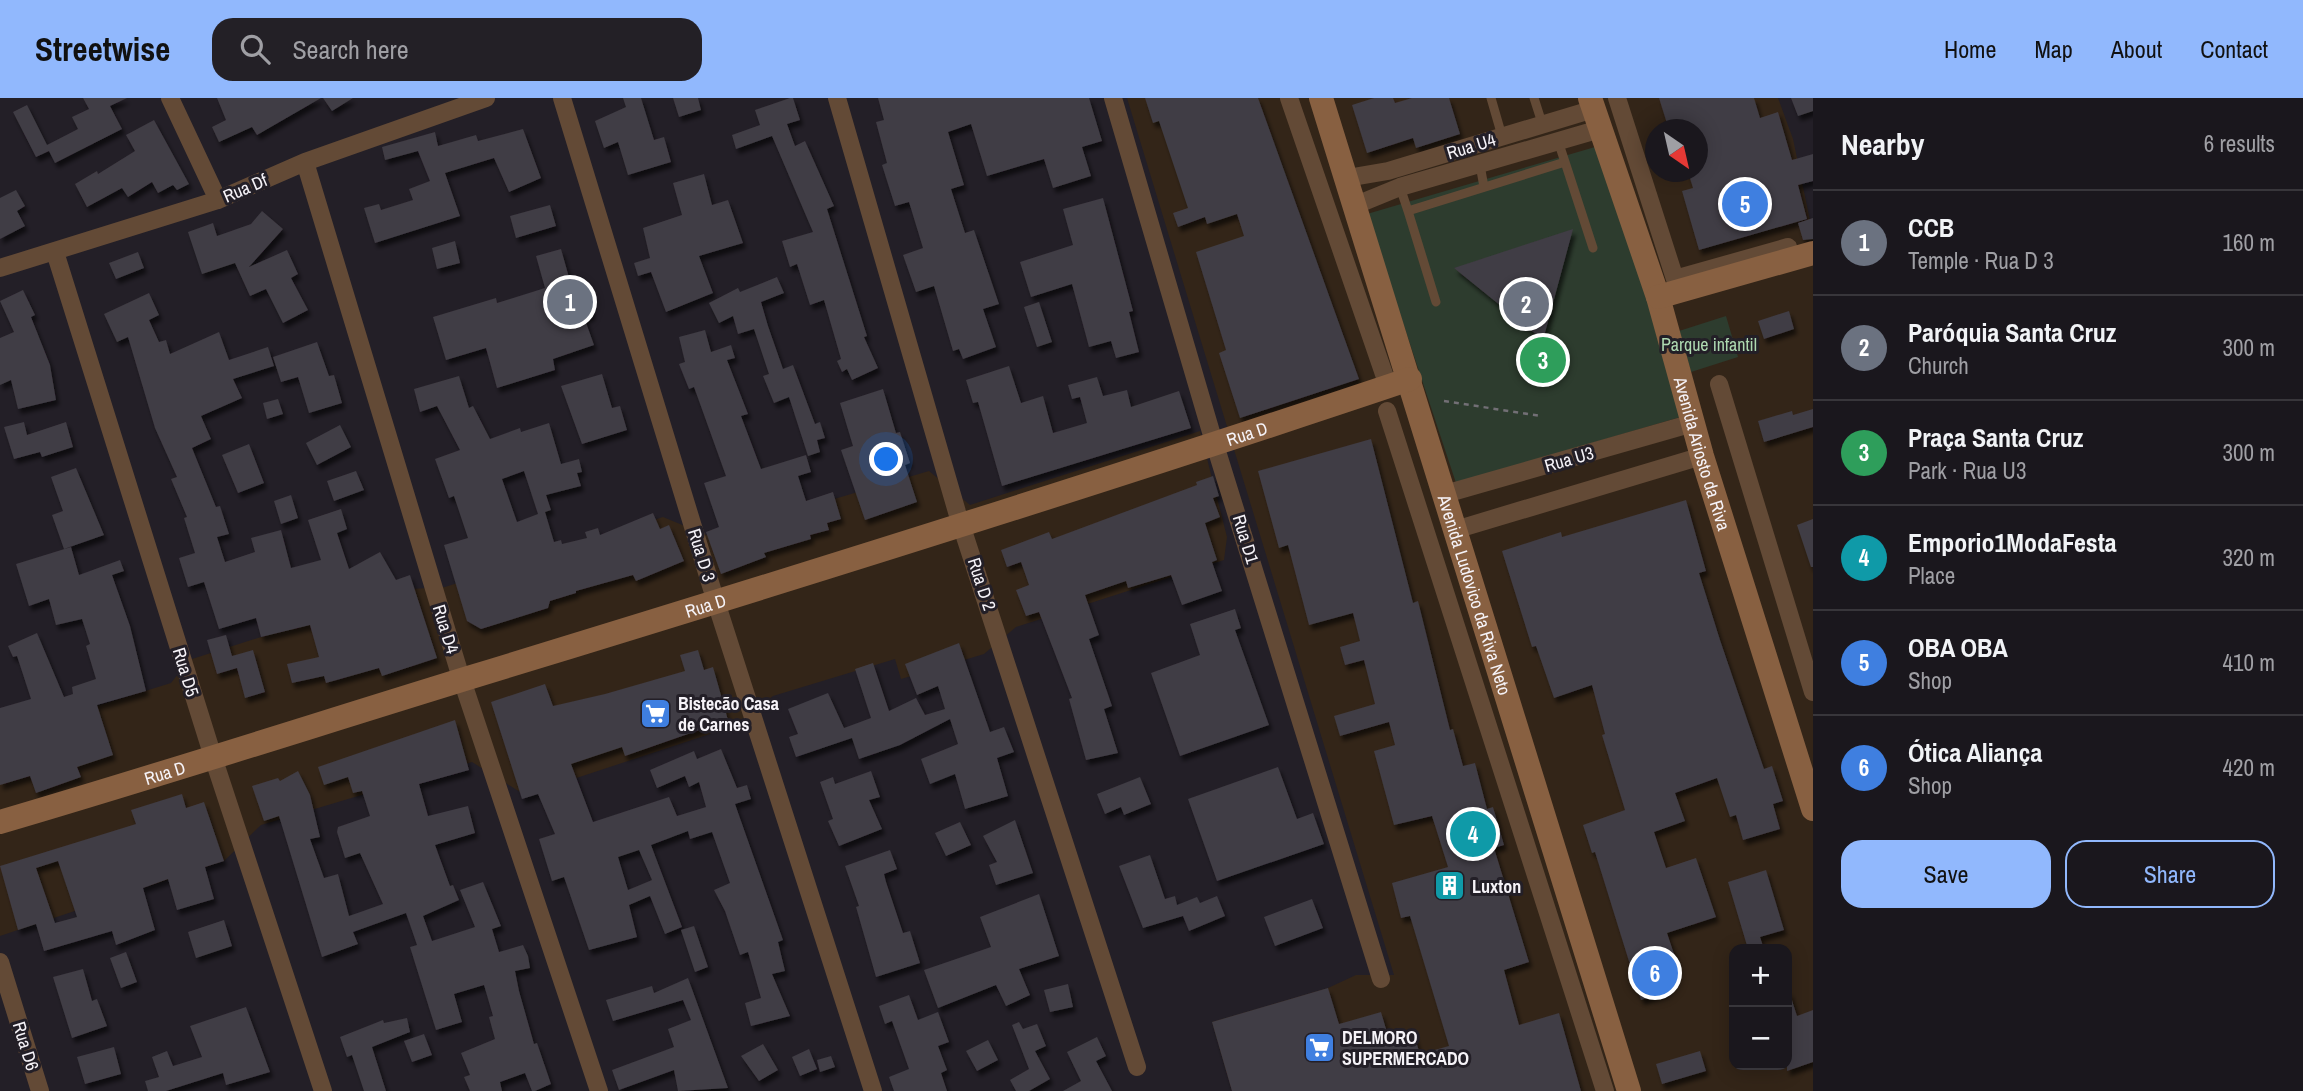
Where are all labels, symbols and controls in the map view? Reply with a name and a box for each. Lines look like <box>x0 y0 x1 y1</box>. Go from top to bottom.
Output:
search box <box>212 18 702 81</box>
text: Streetwise <box>35 27 170 71</box>
icon: search <box>236 30 274 68</box>
text: Search here <box>292 32 409 67</box>
text: Home <box>1944 33 1996 65</box>
text: Map <box>2034 33 2073 65</box>
text: About <box>2111 33 2162 65</box>
text: Contact <box>2200 33 2268 65</box>
north arrow <box>1645 119 1708 182</box>
text: Nearby <box>1841 124 1924 164</box>
street label: Rua U4 <box>1443 127 1499 165</box>
text: 6 results <box>2204 128 2275 159</box>
street label: Rua Df <box>219 167 272 208</box>
pin: 5 <box>1722 178 1768 230</box>
text: CCB <box>1908 210 1954 245</box>
text: 1 <box>1859 227 1869 258</box>
text: 160 m <box>2223 227 2275 258</box>
text: Temple · Rua D 3 <box>1908 245 2054 276</box>
pin: 1 <box>547 276 593 328</box>
pin: 2 <box>1503 278 1549 330</box>
text: Paróquia Santa Cruz <box>1908 315 2117 350</box>
park label: Parque infantil <box>1661 332 1757 357</box>
text: 2 <box>1859 332 1869 363</box>
text: 300 m <box>2223 332 2275 363</box>
pin: 3 <box>1520 334 1566 386</box>
text: Church <box>1908 350 1969 381</box>
street label: Avenida Ariosto da Riva <box>1668 373 1737 533</box>
street label: Rua D <box>1223 415 1271 452</box>
text: Praça Santa Cruz <box>1908 420 2083 455</box>
text: 3 <box>1859 437 1869 468</box>
text: 300 m <box>2223 437 2275 468</box>
street label: Rua U3 <box>1542 440 1596 478</box>
your location <box>869 442 903 476</box>
text: Park · Rua U3 <box>1908 455 2026 486</box>
street label: Avenida Ludovico da Riva Neto <box>1432 490 1518 698</box>
street label: Rua D1 <box>1227 511 1265 567</box>
street label: Rua D 3 <box>682 525 722 585</box>
text: Emporio1ModaFesta <box>1908 525 2117 560</box>
text: 4 <box>1859 542 1869 573</box>
text: 320 m <box>2223 542 2275 573</box>
street label: Rua D 2 <box>962 554 1002 614</box>
text: Place <box>1908 560 1955 591</box>
street label: Rua D <box>682 587 729 623</box>
street label: Rua D4 <box>427 601 465 657</box>
text: OBA OBA <box>1908 630 2008 665</box>
street label: Rua D5 <box>167 644 205 700</box>
text: 5 <box>1859 647 1869 678</box>
text: 410 m <box>2223 647 2275 678</box>
text: Shop <box>1908 665 1952 696</box>
place label: Bistecão Casa de Carnes <box>678 691 780 737</box>
supermarket icon: Bistecão Casa de Carnes <box>638 696 672 730</box>
text: Ótica Aliança <box>1908 735 2042 770</box>
text: 6 <box>1859 752 1869 783</box>
text: 420 m <box>2223 752 2275 783</box>
street label: Rua D <box>141 754 188 790</box>
text: Shop <box>1908 770 1952 801</box>
pin: 4 <box>1450 808 1496 860</box>
button: Save <box>1841 840 2051 908</box>
button: Share <box>2065 840 2275 908</box>
building icon: Luxton <box>1432 869 1466 903</box>
place label: Luxton <box>1472 874 1521 899</box>
map controls <box>1729 944 1792 1070</box>
button: + <box>1729 944 1792 1007</box>
pin: 6 <box>1632 947 1678 999</box>
button: − <box>1729 1007 1792 1070</box>
street label: Rua D6 <box>7 1018 45 1074</box>
place label: DELMORO SUPERMERCADO <box>1342 1025 1469 1071</box>
supermarket icon: DELMORO SUPERMERCADO <box>1302 1030 1336 1064</box>

